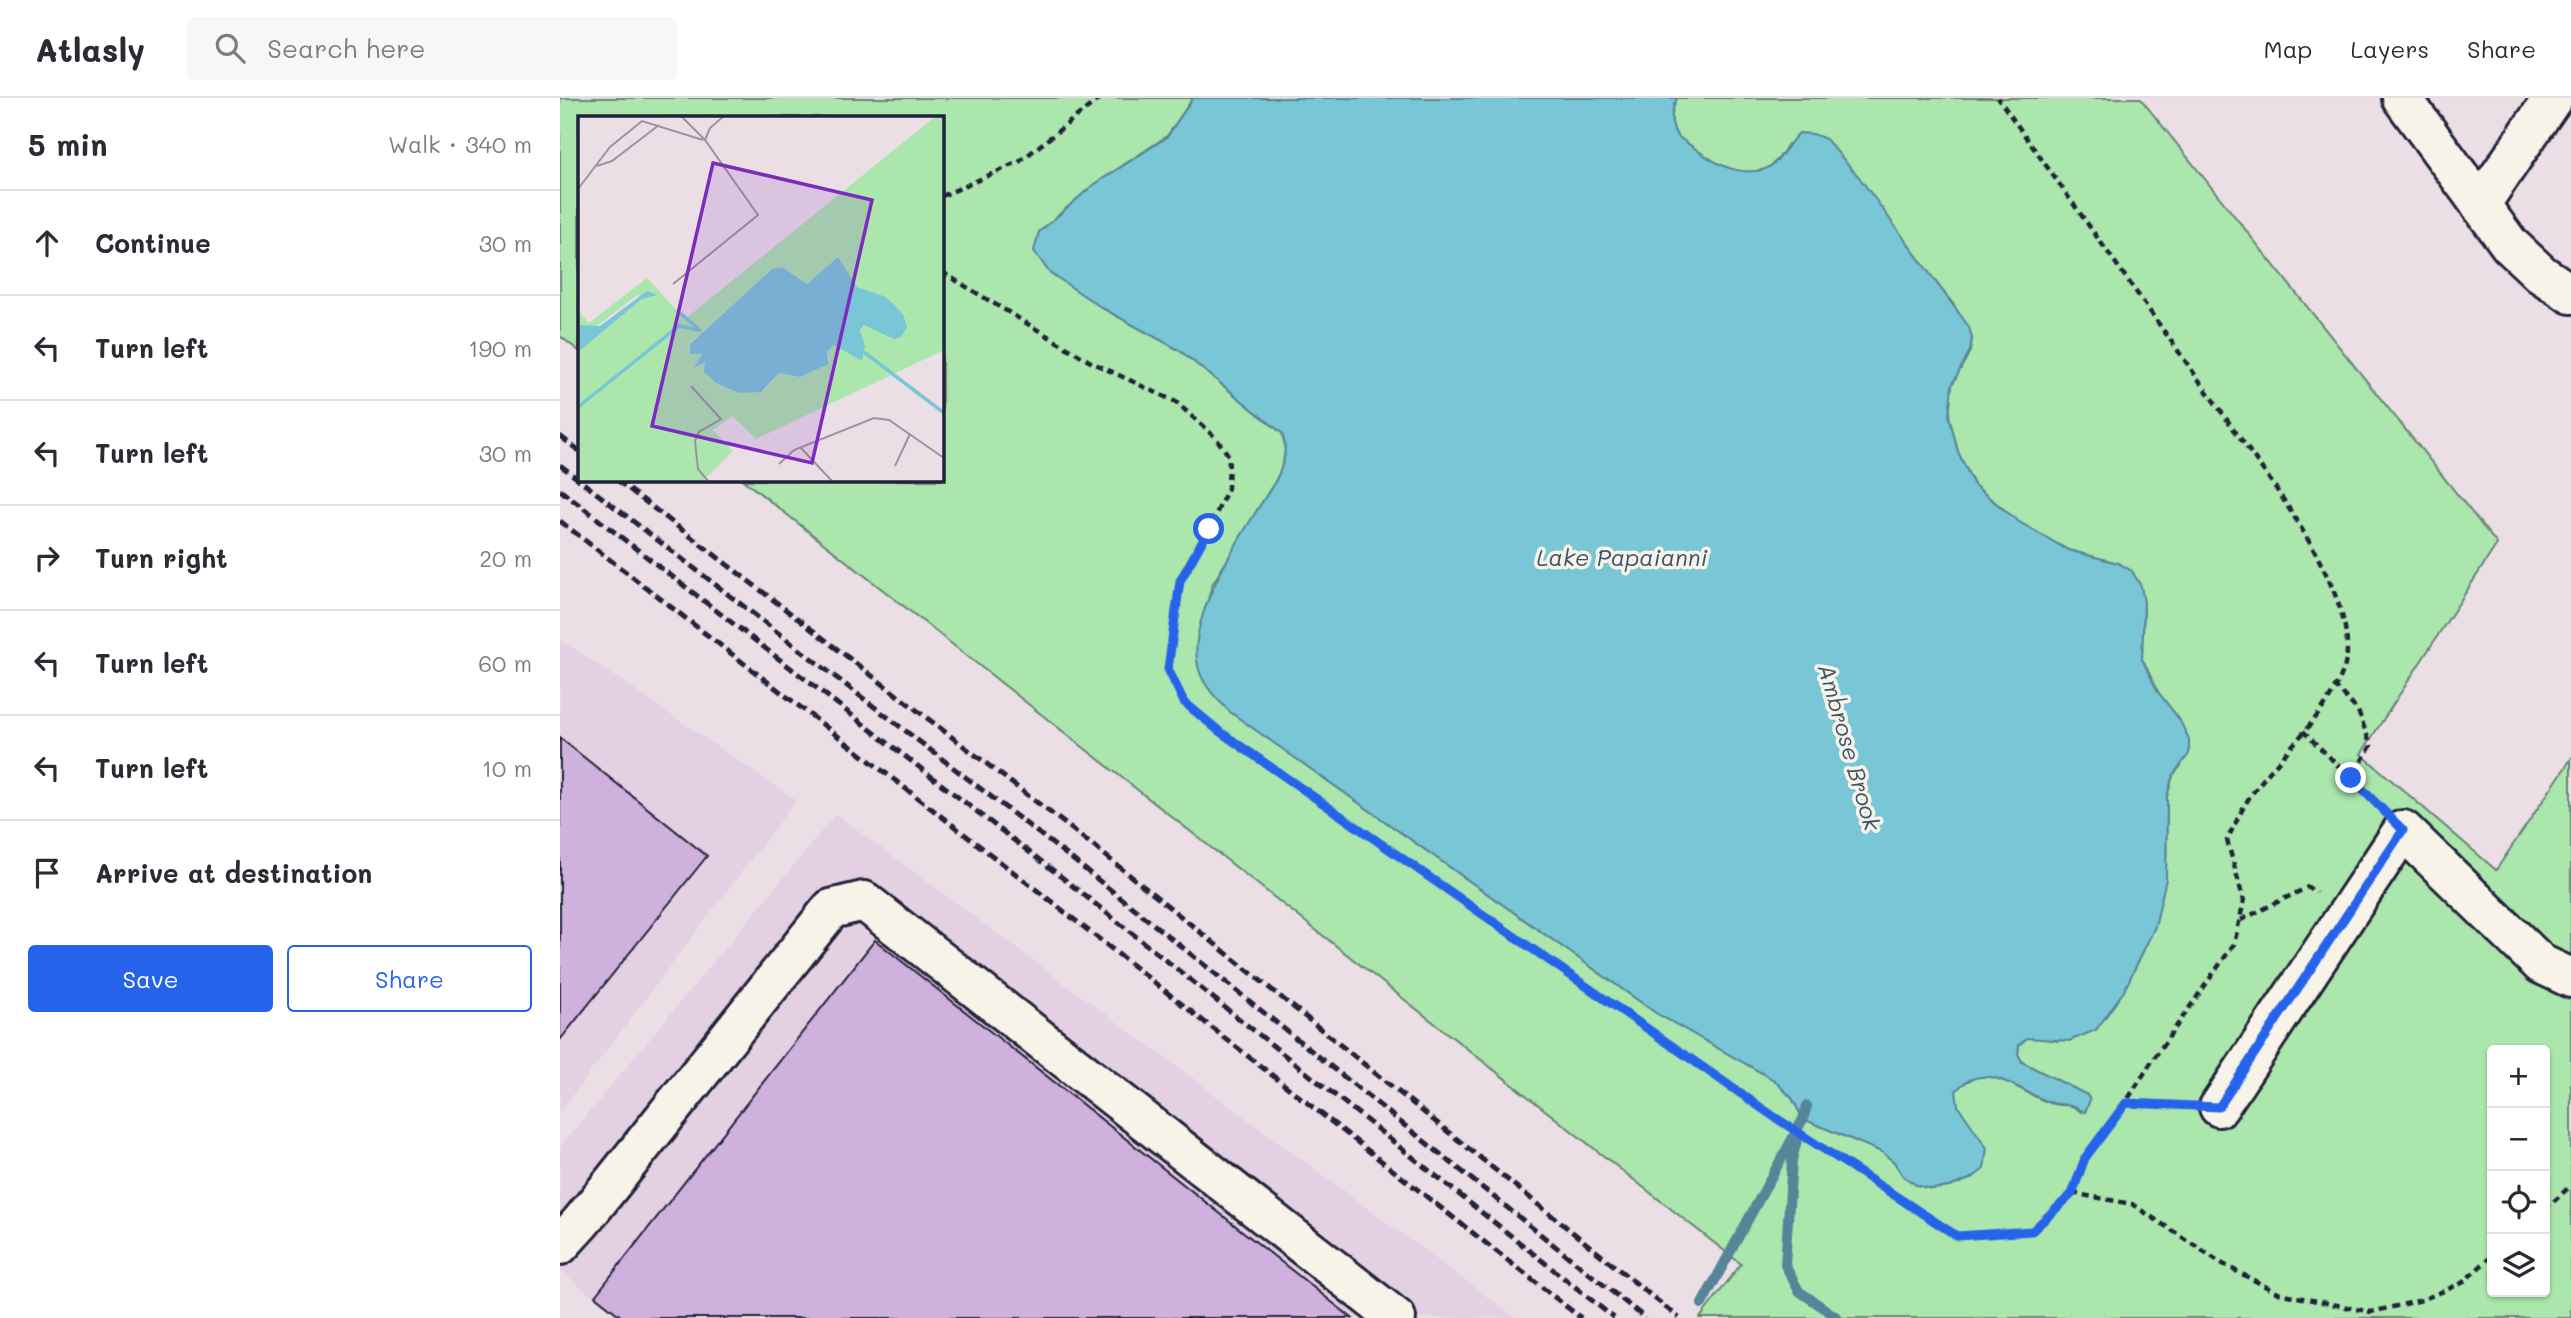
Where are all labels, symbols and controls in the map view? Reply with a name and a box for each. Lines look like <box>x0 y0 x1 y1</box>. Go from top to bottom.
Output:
search box <box>187 17 677 80</box>
text: Atlasly <box>35 27 145 70</box>
icon: search <box>211 29 249 67</box>
text: Search here <box>267 31 425 65</box>
text: Map <box>2264 33 2312 64</box>
text: Layers <box>2350 33 2429 64</box>
text: Share <box>2467 33 2536 64</box>
inset map <box>578 116 943 481</box>
text: 5 min <box>28 124 108 164</box>
text: Walk · 340 m <box>388 129 532 159</box>
icon: ahead <box>28 224 66 262</box>
text: Continue <box>95 226 211 260</box>
text: 30 m <box>479 228 532 258</box>
icon: left <box>28 329 66 367</box>
text: Turn left <box>95 331 208 365</box>
text: 190 m <box>468 333 532 363</box>
icon: left <box>28 434 66 472</box>
text: Turn left <box>95 436 208 470</box>
text: 30 m <box>479 438 532 468</box>
route start <box>1193 513 1224 544</box>
icon: right <box>28 539 66 577</box>
text: Turn right <box>95 541 228 575</box>
water label: Lake Papaianni <box>1536 542 1708 572</box>
text: 20 m <box>479 543 532 573</box>
icon: left <box>28 644 66 682</box>
text: Turn left <box>95 646 208 680</box>
text: 60 m <box>478 648 532 678</box>
water label: Ambrose Brook <box>1812 660 1888 835</box>
icon: left <box>28 749 66 787</box>
text: Turn left <box>95 751 208 785</box>
text: 10 m <box>482 753 532 783</box>
route end <box>2335 762 2366 793</box>
icon: arrive <box>28 854 66 892</box>
text: Arrive at destination <box>95 856 372 890</box>
button: Save <box>28 945 273 1012</box>
button: Share <box>287 945 532 1012</box>
map controls <box>2487 1045 2550 1297</box>
button: + <box>2487 1045 2550 1108</box>
button: − <box>2487 1108 2550 1171</box>
button: locate <box>2487 1171 2550 1234</box>
button: layers <box>2487 1234 2550 1297</box>

